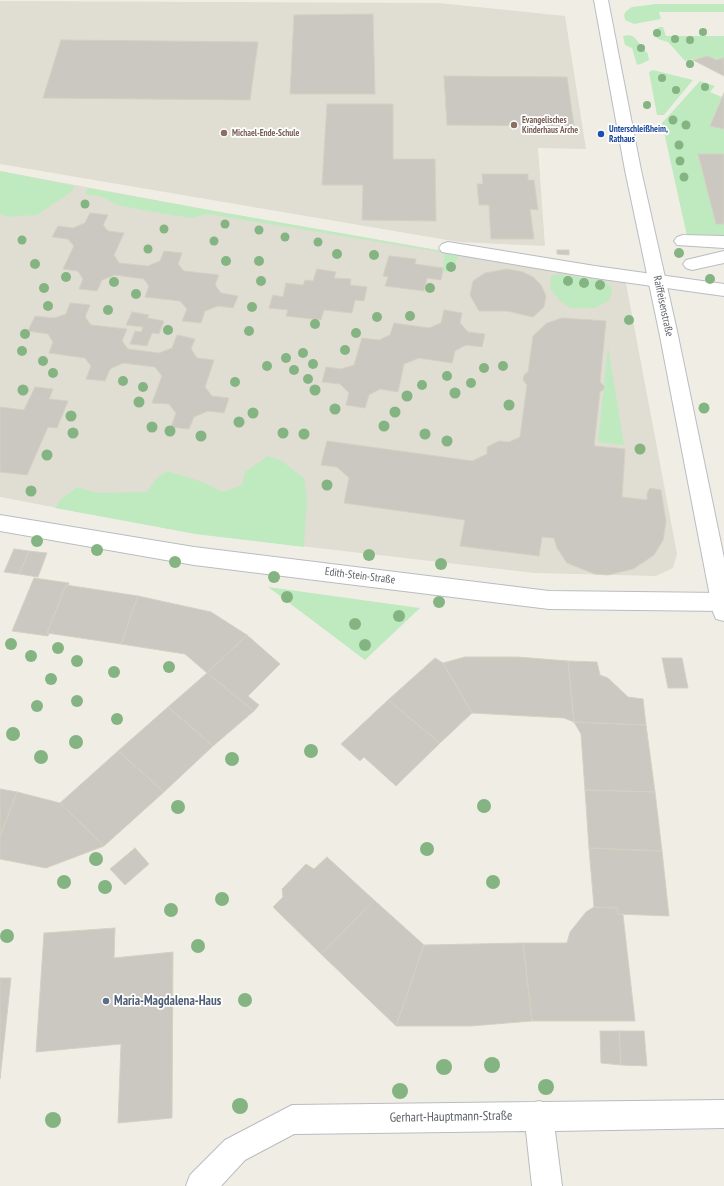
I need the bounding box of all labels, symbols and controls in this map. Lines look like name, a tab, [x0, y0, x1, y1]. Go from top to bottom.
place label: Evangelisches Kinderhaus Arche	[522, 115, 578, 136]
marker: Evangelisches Kinderhaus Arche	[509, 120, 519, 130]
place label: Unterschleißheim, Rathaus	[609, 124, 668, 145]
marker: Michael-Ende-Schule	[219, 128, 229, 138]
place label: Michael-Ende-Schule	[232, 128, 299, 138]
marker: Unterschleißheim, Rathaus	[596, 129, 606, 139]
street label: Raiffeisenstraße	[650, 274, 676, 338]
street label: Edith-Stein-Straße	[324, 565, 396, 587]
place label: Maria-Magdalena-Haus	[114, 993, 221, 1009]
marker: Maria-Magdalena-Haus	[101, 996, 111, 1006]
street label: Gerhart-Hauptmann-Straße	[390, 1108, 512, 1126]

